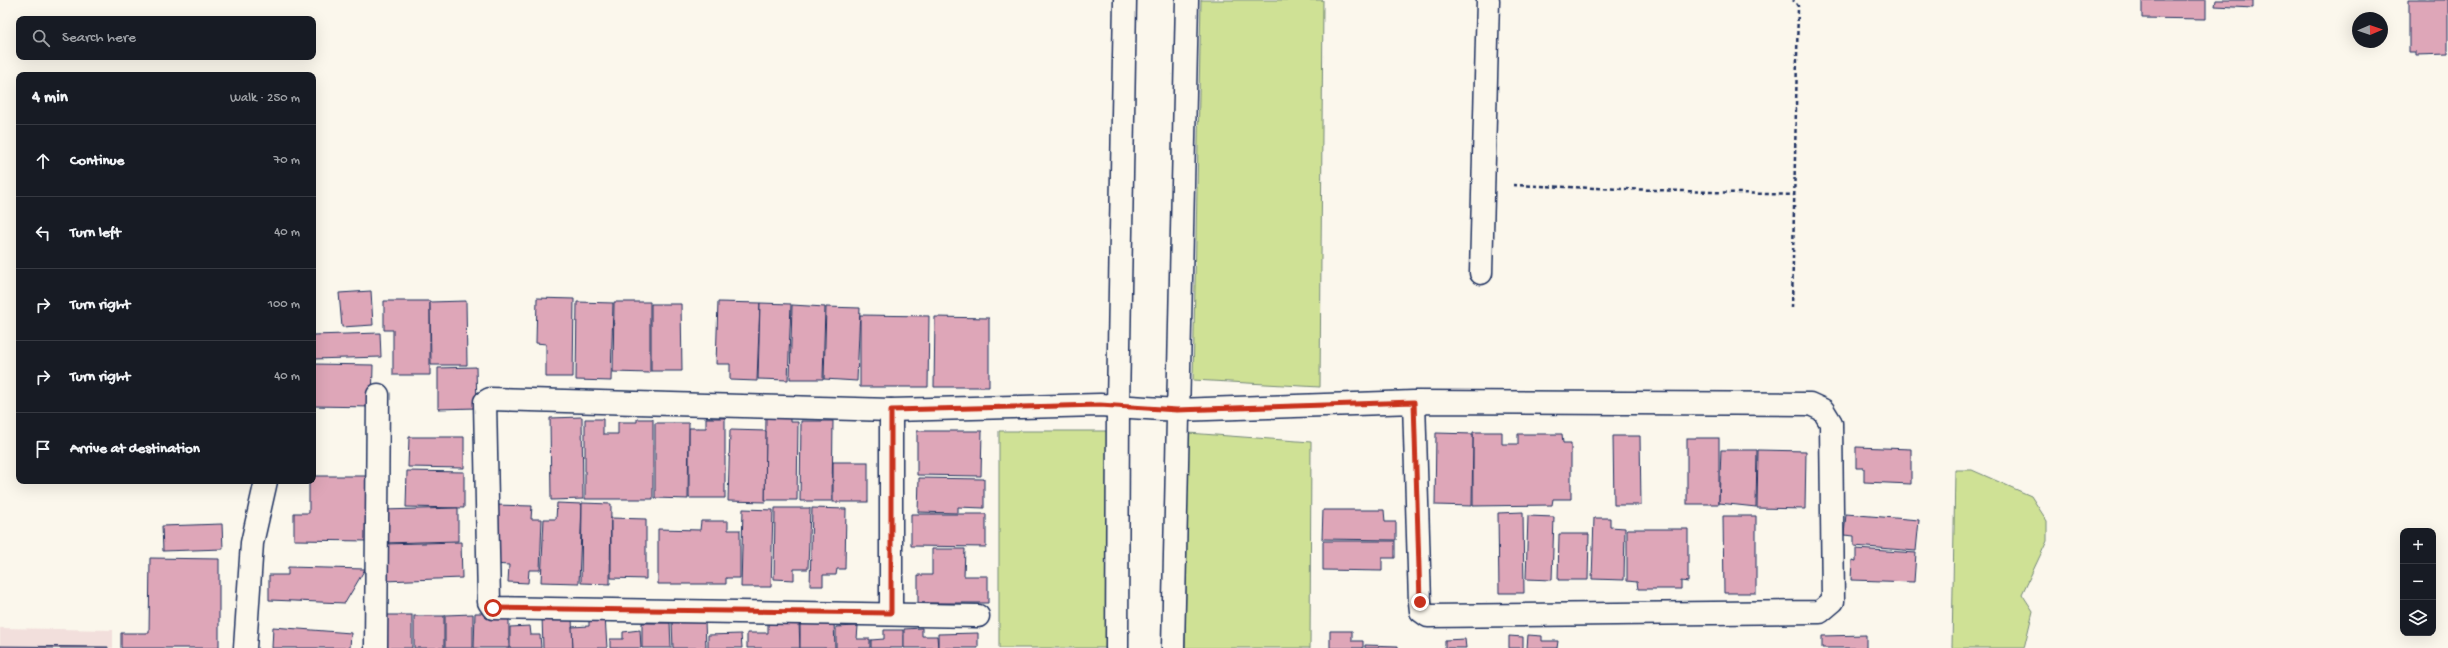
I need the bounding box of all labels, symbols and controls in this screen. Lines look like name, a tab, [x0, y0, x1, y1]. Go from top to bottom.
north arrow	[2352, 12, 2388, 48]
search box	[16, 16, 316, 60]
icon: search	[30, 27, 52, 49]
text: Search here	[62, 29, 136, 47]
text: 4 min	[32, 88, 68, 108]
text: Walk · 250 m	[230, 91, 300, 106]
icon: ahead	[32, 150, 54, 172]
text: Continue	[70, 152, 124, 170]
text: 70 m	[274, 153, 300, 168]
icon: left	[32, 222, 54, 244]
text: Turn left	[70, 224, 121, 242]
text: 40 m	[274, 225, 300, 240]
icon: right	[32, 294, 54, 316]
text: Turn right	[70, 296, 130, 314]
text: 100 m	[268, 297, 300, 312]
icon: right	[32, 366, 54, 388]
text: Turn right	[70, 368, 130, 386]
text: 40 m	[274, 369, 300, 384]
icon: arrive	[32, 438, 54, 460]
text: Arrive at destination	[70, 440, 200, 458]
map controls	[2400, 528, 2436, 636]
button: +	[2400, 528, 2436, 564]
button: −	[2400, 564, 2436, 600]
route end	[1411, 593, 1429, 611]
route start	[484, 599, 502, 617]
button: layers	[2400, 600, 2436, 636]

